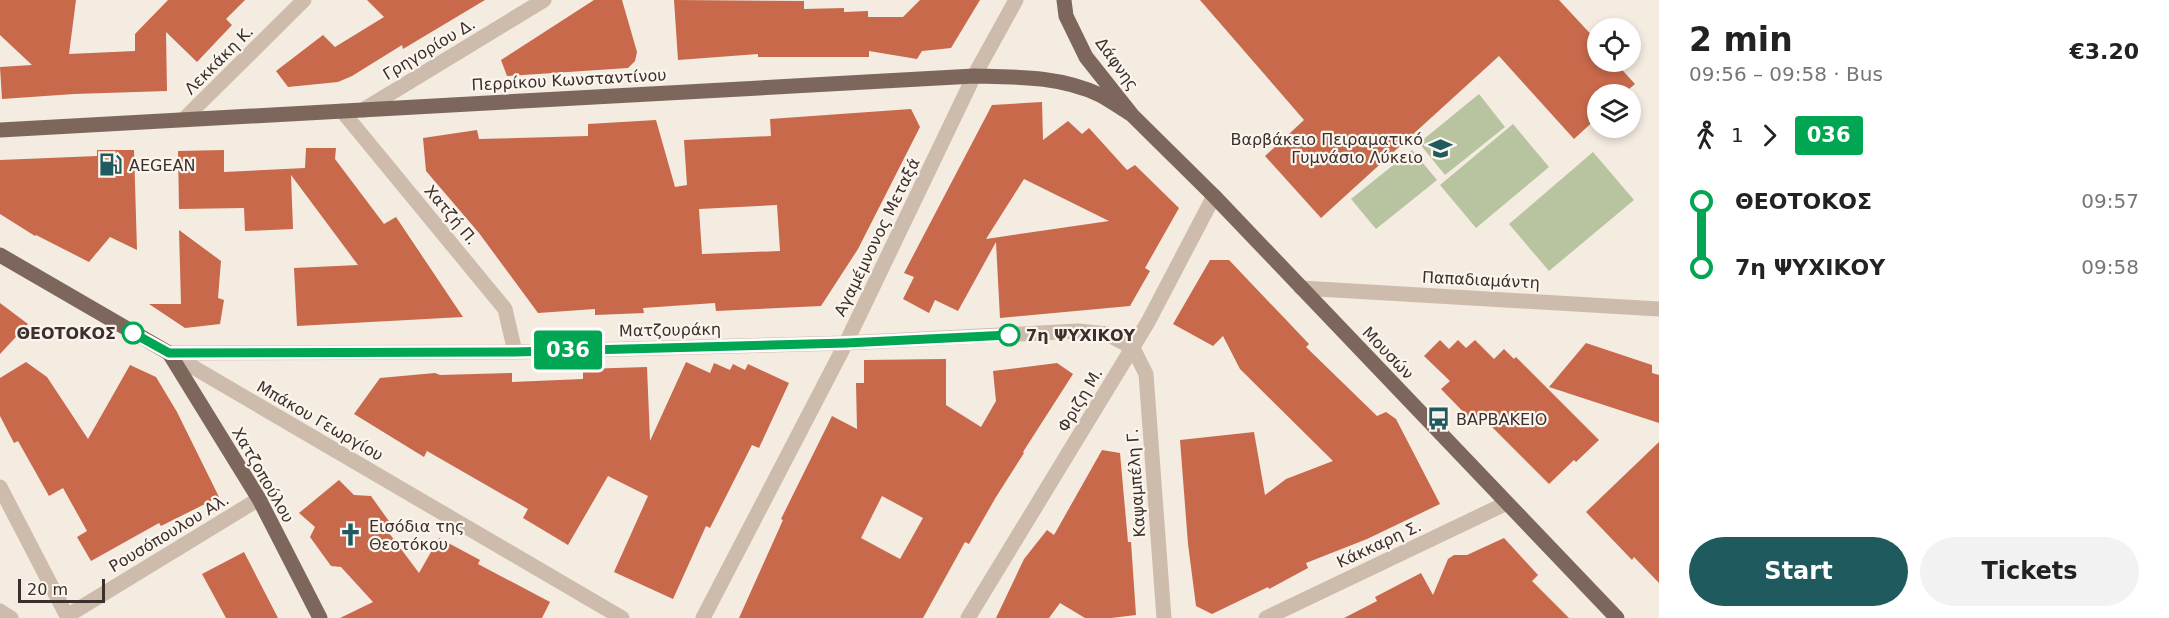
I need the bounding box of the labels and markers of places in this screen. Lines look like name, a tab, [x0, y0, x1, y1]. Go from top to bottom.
place label: Βαρβάκειο Πειραματικό Γυμνάσιο Λύκειο	[1230, 130, 1423, 167]
school or university icon: Βαρβάκειο Πειραματικό Γυμνάσιο Λύκειο	[1428, 135, 1454, 161]
fuel station icon: AEGEAN	[98, 152, 124, 178]
place label: AEGEAN	[129, 156, 195, 175]
marker: ΘΕΟΤΟΚΟΣ	[122, 322, 144, 344]
place label: ΘΕΟΤΟΚΟΣ	[16, 324, 116, 343]
marker: 7η ΨΥΧΙΚΟΥ	[998, 324, 1020, 346]
place label: 7η ΨΥΧΙΚΟΥ	[1026, 326, 1136, 345]
bus stop icon: ΒΑΡΒΑΚΕΙΟ	[1425, 406, 1451, 432]
place label: ΒΑΡΒΑΚΕΙΟ	[1456, 410, 1547, 429]
place label: Εισόδια της Θεοτόκου	[369, 517, 464, 554]
church icon: Εισόδια της Θεοτόκου	[338, 522, 364, 548]

